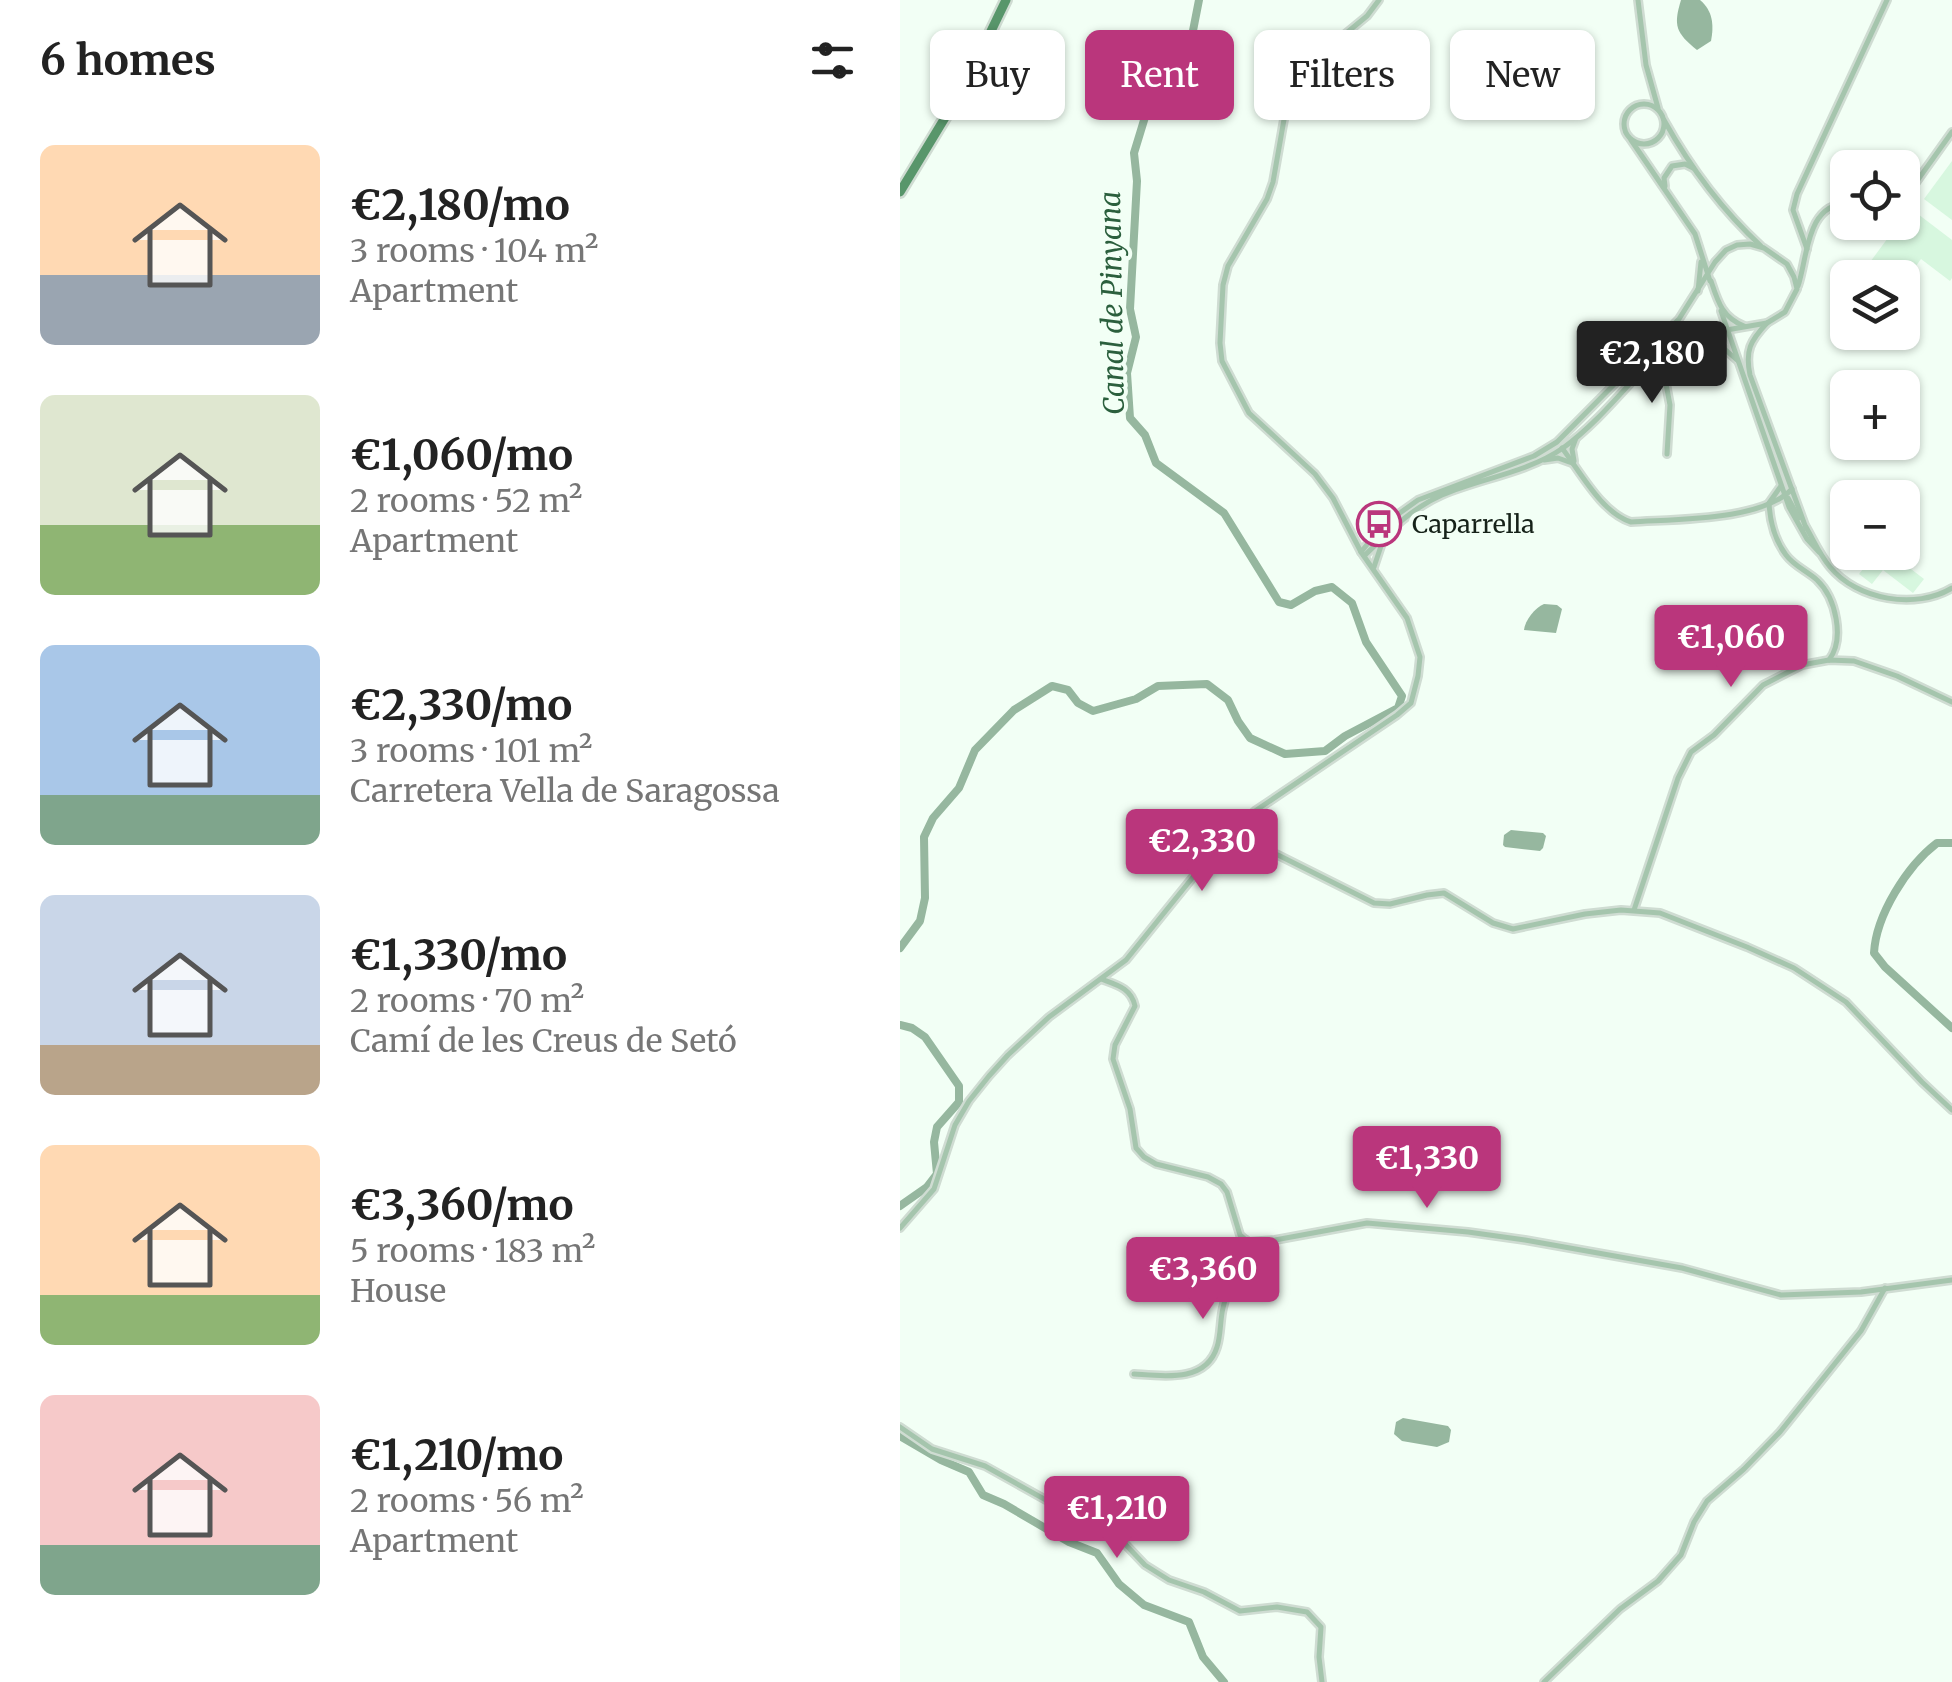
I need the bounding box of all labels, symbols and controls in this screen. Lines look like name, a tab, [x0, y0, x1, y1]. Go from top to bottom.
chip: Buy	[930, 30, 1065, 120]
chip: Rent	[1085, 30, 1234, 120]
chip: Filters	[1254, 30, 1430, 120]
chip: New	[1450, 30, 1595, 120]
icon: filters	[805, 33, 860, 88]
text: 6 homes	[40, 34, 216, 86]
map controls	[1830, 150, 1920, 570]
button: locate	[1830, 150, 1920, 240]
text: €2,180/mo	[350, 179, 570, 231]
icon: home	[120, 185, 240, 305]
water label: Canal de Pinyana	[1092, 191, 1132, 415]
text: 3 rooms · 104 m²	[350, 231, 598, 271]
button: layers	[1830, 260, 1920, 350]
text: Apartment	[350, 271, 518, 311]
pin: €2,180	[1571, 321, 1733, 406]
text: €2,180	[1599, 333, 1705, 373]
button: +	[1830, 370, 1920, 460]
text: €1,060/mo	[350, 429, 573, 481]
icon: home	[120, 435, 240, 555]
button: −	[1830, 480, 1920, 570]
text: 2 rooms · 52 m²	[350, 481, 582, 521]
bus stop icon: Caparrella	[1356, 501, 1402, 547]
place label: Caparrella	[1412, 508, 1535, 540]
text: Apartment	[350, 521, 518, 561]
pin: €1,060	[1650, 605, 1812, 690]
text: €1,060	[1677, 617, 1785, 657]
text: €2,330/mo	[350, 679, 572, 731]
icon: home	[120, 685, 240, 805]
text: 3 rooms · 101 m²	[350, 731, 592, 771]
text: Carretera Vella de Saragossa	[350, 771, 780, 811]
pin: €2,330	[1121, 809, 1283, 894]
text: €2,330	[1148, 821, 1256, 861]
text: €1,330/mo	[350, 929, 567, 981]
icon: home	[120, 935, 240, 1055]
text: 2 rooms · 70 m²	[350, 981, 584, 1021]
text: Camí de les Creus de Setó	[350, 1021, 737, 1061]
pin: €1,330	[1346, 1126, 1508, 1211]
text: €1,330	[1375, 1138, 1479, 1178]
text: €3,360/mo	[350, 1179, 574, 1231]
icon: home	[120, 1185, 240, 1305]
text: 5 rooms · 183 m²	[350, 1231, 596, 1271]
pin: €3,360	[1122, 1237, 1284, 1322]
text: €3,360	[1148, 1249, 1258, 1289]
text: House	[350, 1271, 446, 1311]
text: €1,210/mo	[350, 1429, 563, 1481]
icon: home	[120, 1435, 240, 1555]
pin: €1,210	[1036, 1476, 1198, 1561]
text: 2 rooms · 56 m²	[350, 1481, 584, 1521]
text: €1,210	[1066, 1488, 1168, 1528]
text: Apartment	[350, 1521, 518, 1561]

